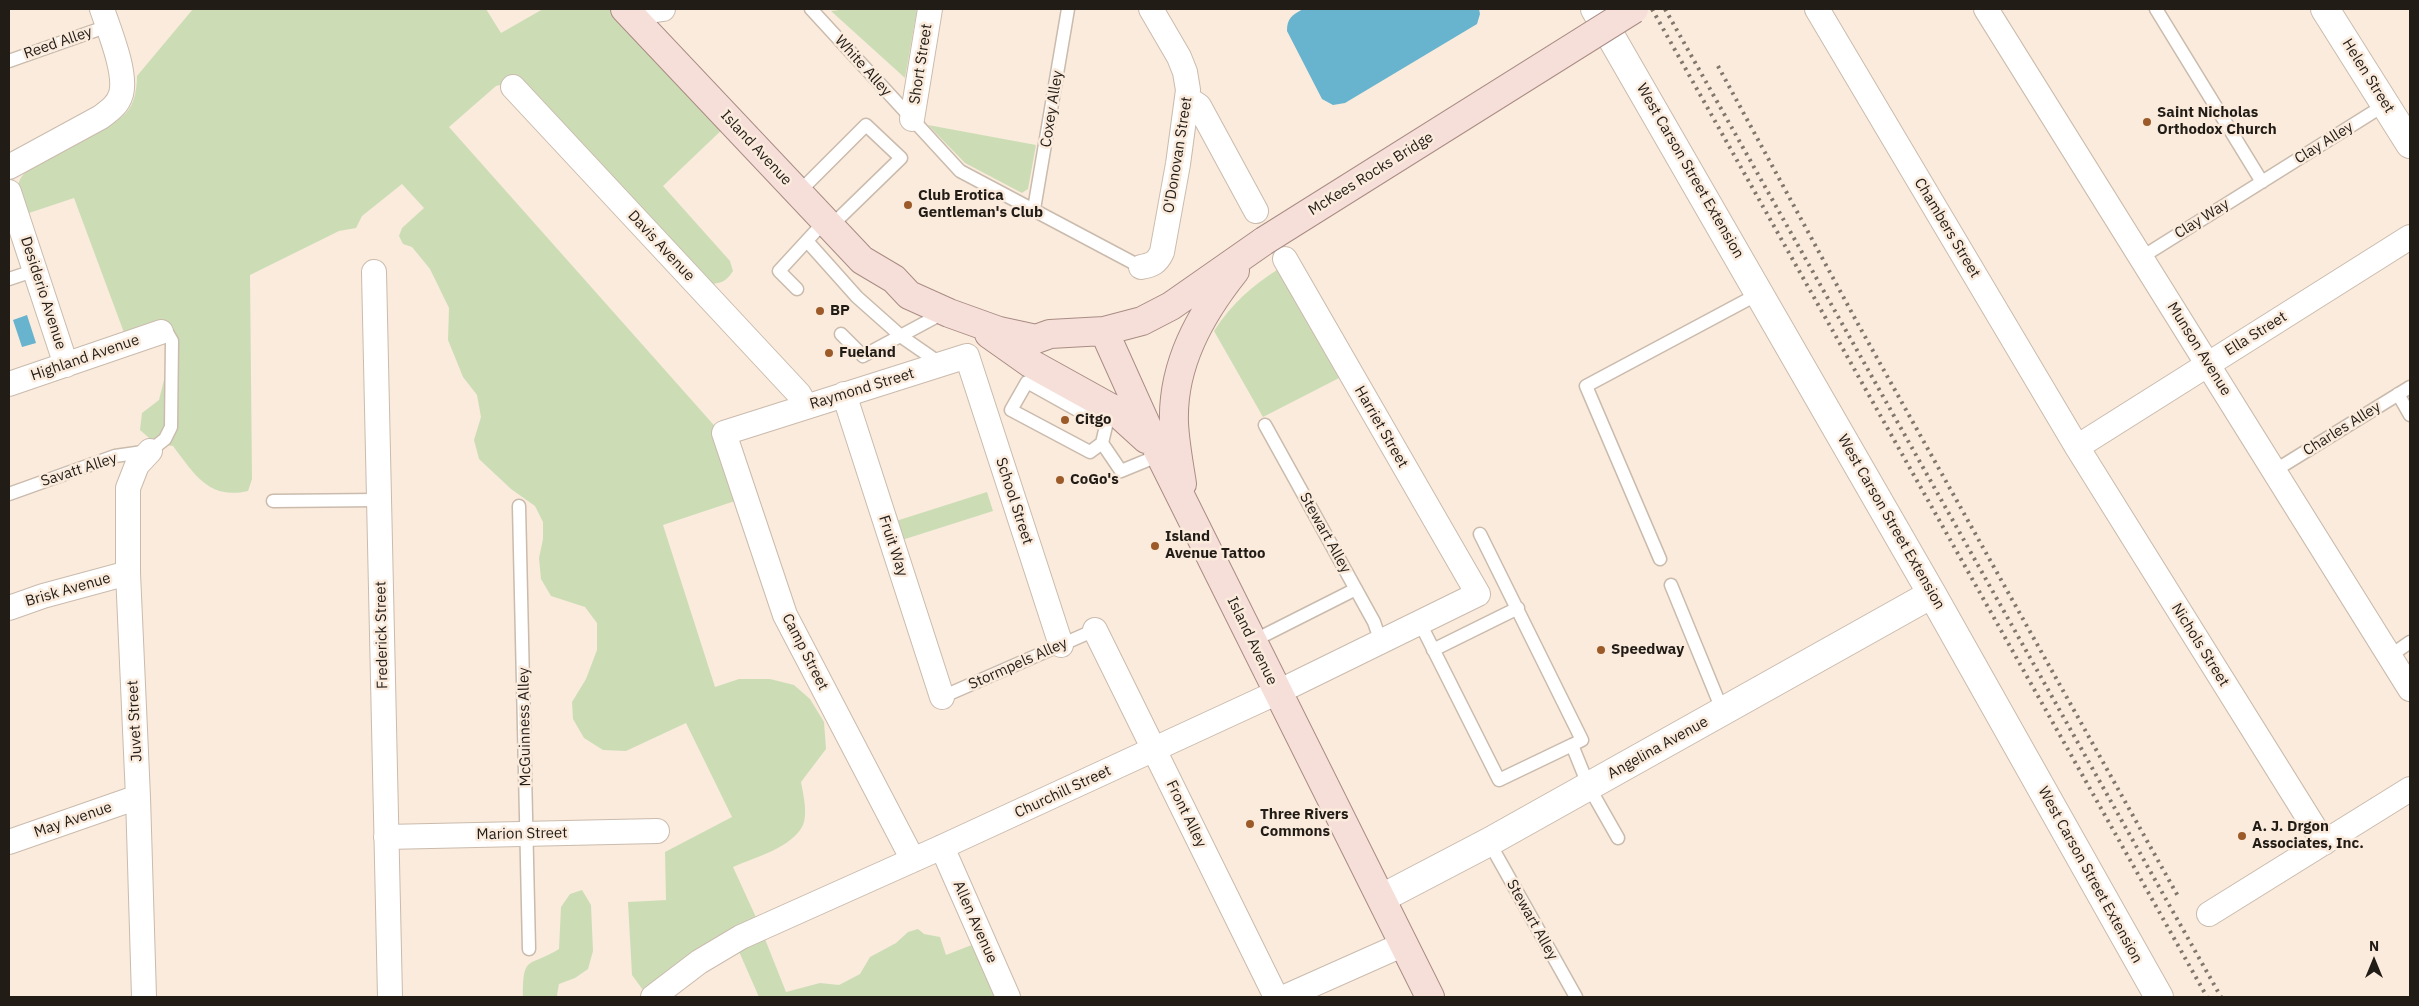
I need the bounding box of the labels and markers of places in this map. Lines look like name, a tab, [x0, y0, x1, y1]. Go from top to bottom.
place label: Saint Nicholas Orthodox Church	[2157, 104, 2277, 139]
marker: Saint Nicholas Orthodox Church	[2141, 116, 2153, 128]
place label: Club Erotica Gentleman's Club	[918, 187, 1043, 222]
marker: Club Erotica Gentleman's Club	[902, 199, 914, 211]
place label: BP	[830, 302, 850, 320]
marker: BP	[814, 305, 826, 317]
place label: Fueland	[839, 344, 896, 362]
marker: Fueland	[823, 347, 835, 359]
place label: Citgo	[1075, 411, 1111, 429]
marker: Citgo	[1059, 414, 1071, 426]
place label: CoGo's	[1070, 471, 1119, 489]
marker: CoGo's	[1054, 474, 1066, 486]
place label: Island Avenue Tattoo	[1165, 528, 1265, 563]
marker: Island Avenue Tattoo	[1149, 540, 1161, 552]
place label: Speedway	[1611, 641, 1684, 659]
marker: Speedway	[1595, 644, 1607, 656]
place label: Three Rivers Commons	[1260, 806, 1348, 841]
marker: Three Rivers Commons	[1244, 818, 1256, 830]
place label: A. J. Drgon Associates, Inc.	[2252, 818, 2364, 853]
marker: A. J. Drgon Associates, Inc.	[2236, 830, 2248, 842]

